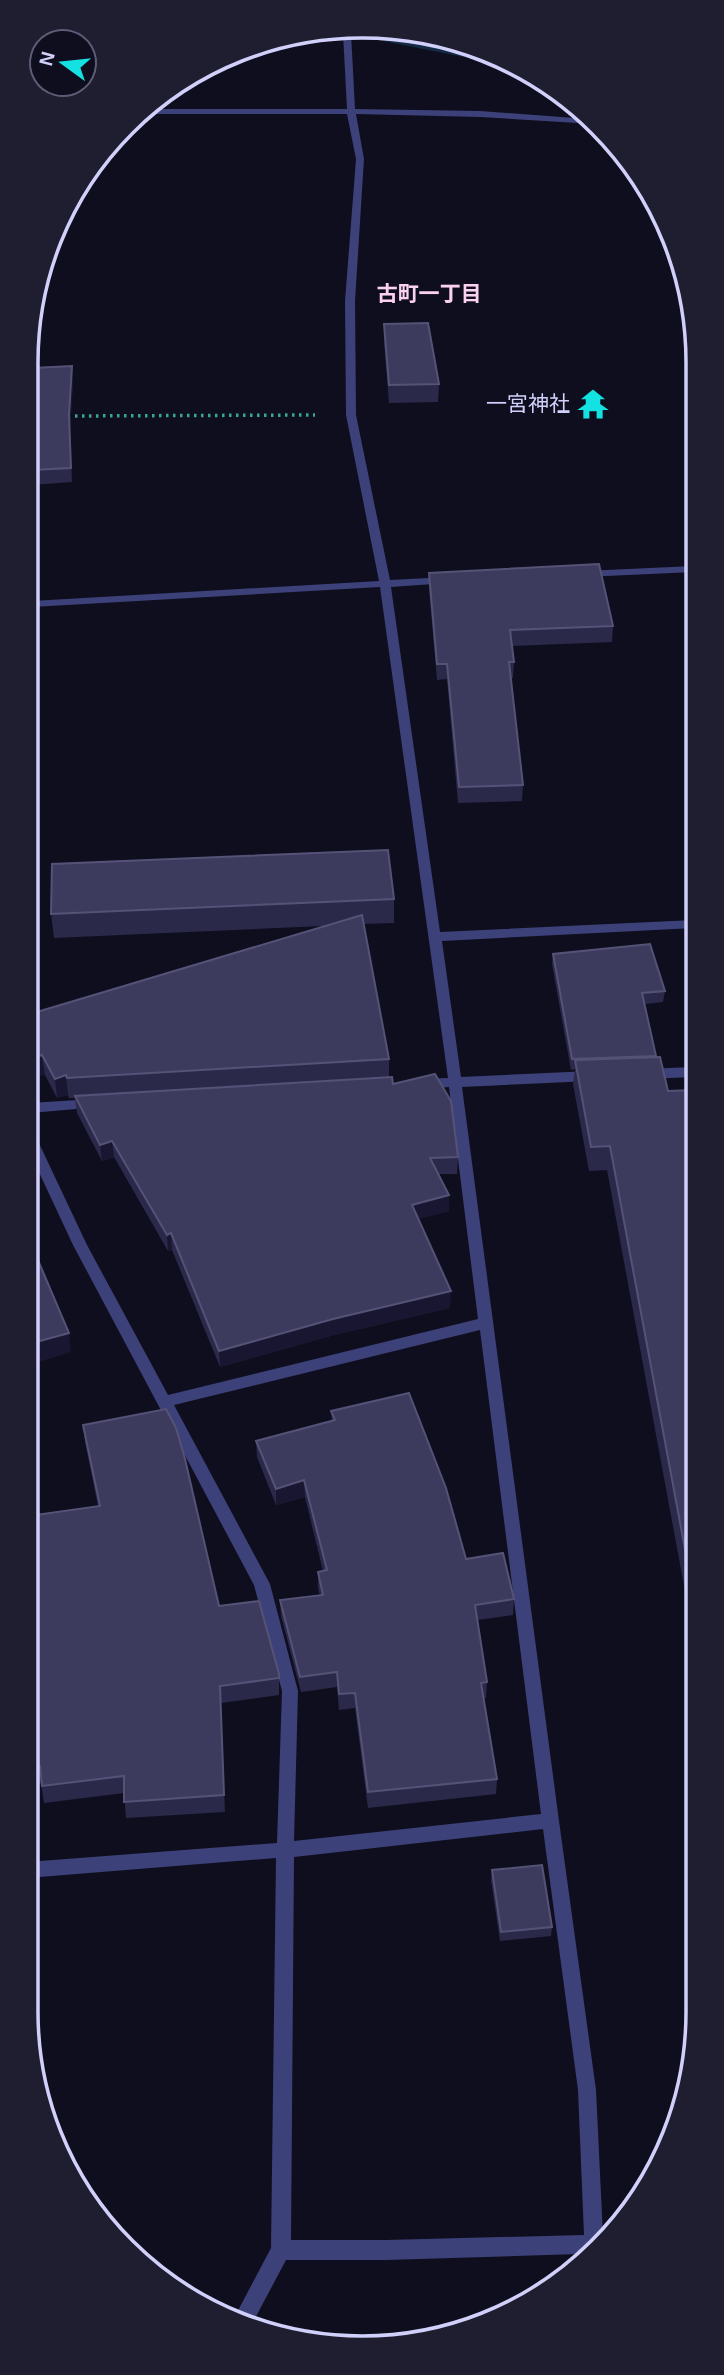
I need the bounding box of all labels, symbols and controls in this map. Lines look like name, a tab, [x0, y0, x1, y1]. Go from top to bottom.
north arrow	[28, 28, 98, 98]
text: N	[35, 49, 59, 68]
district label: 古町一丁目	[377, 282, 482, 305]
temple icon: 一宮神社	[576, 387, 610, 421]
place label: 一宮神社	[486, 392, 570, 415]

